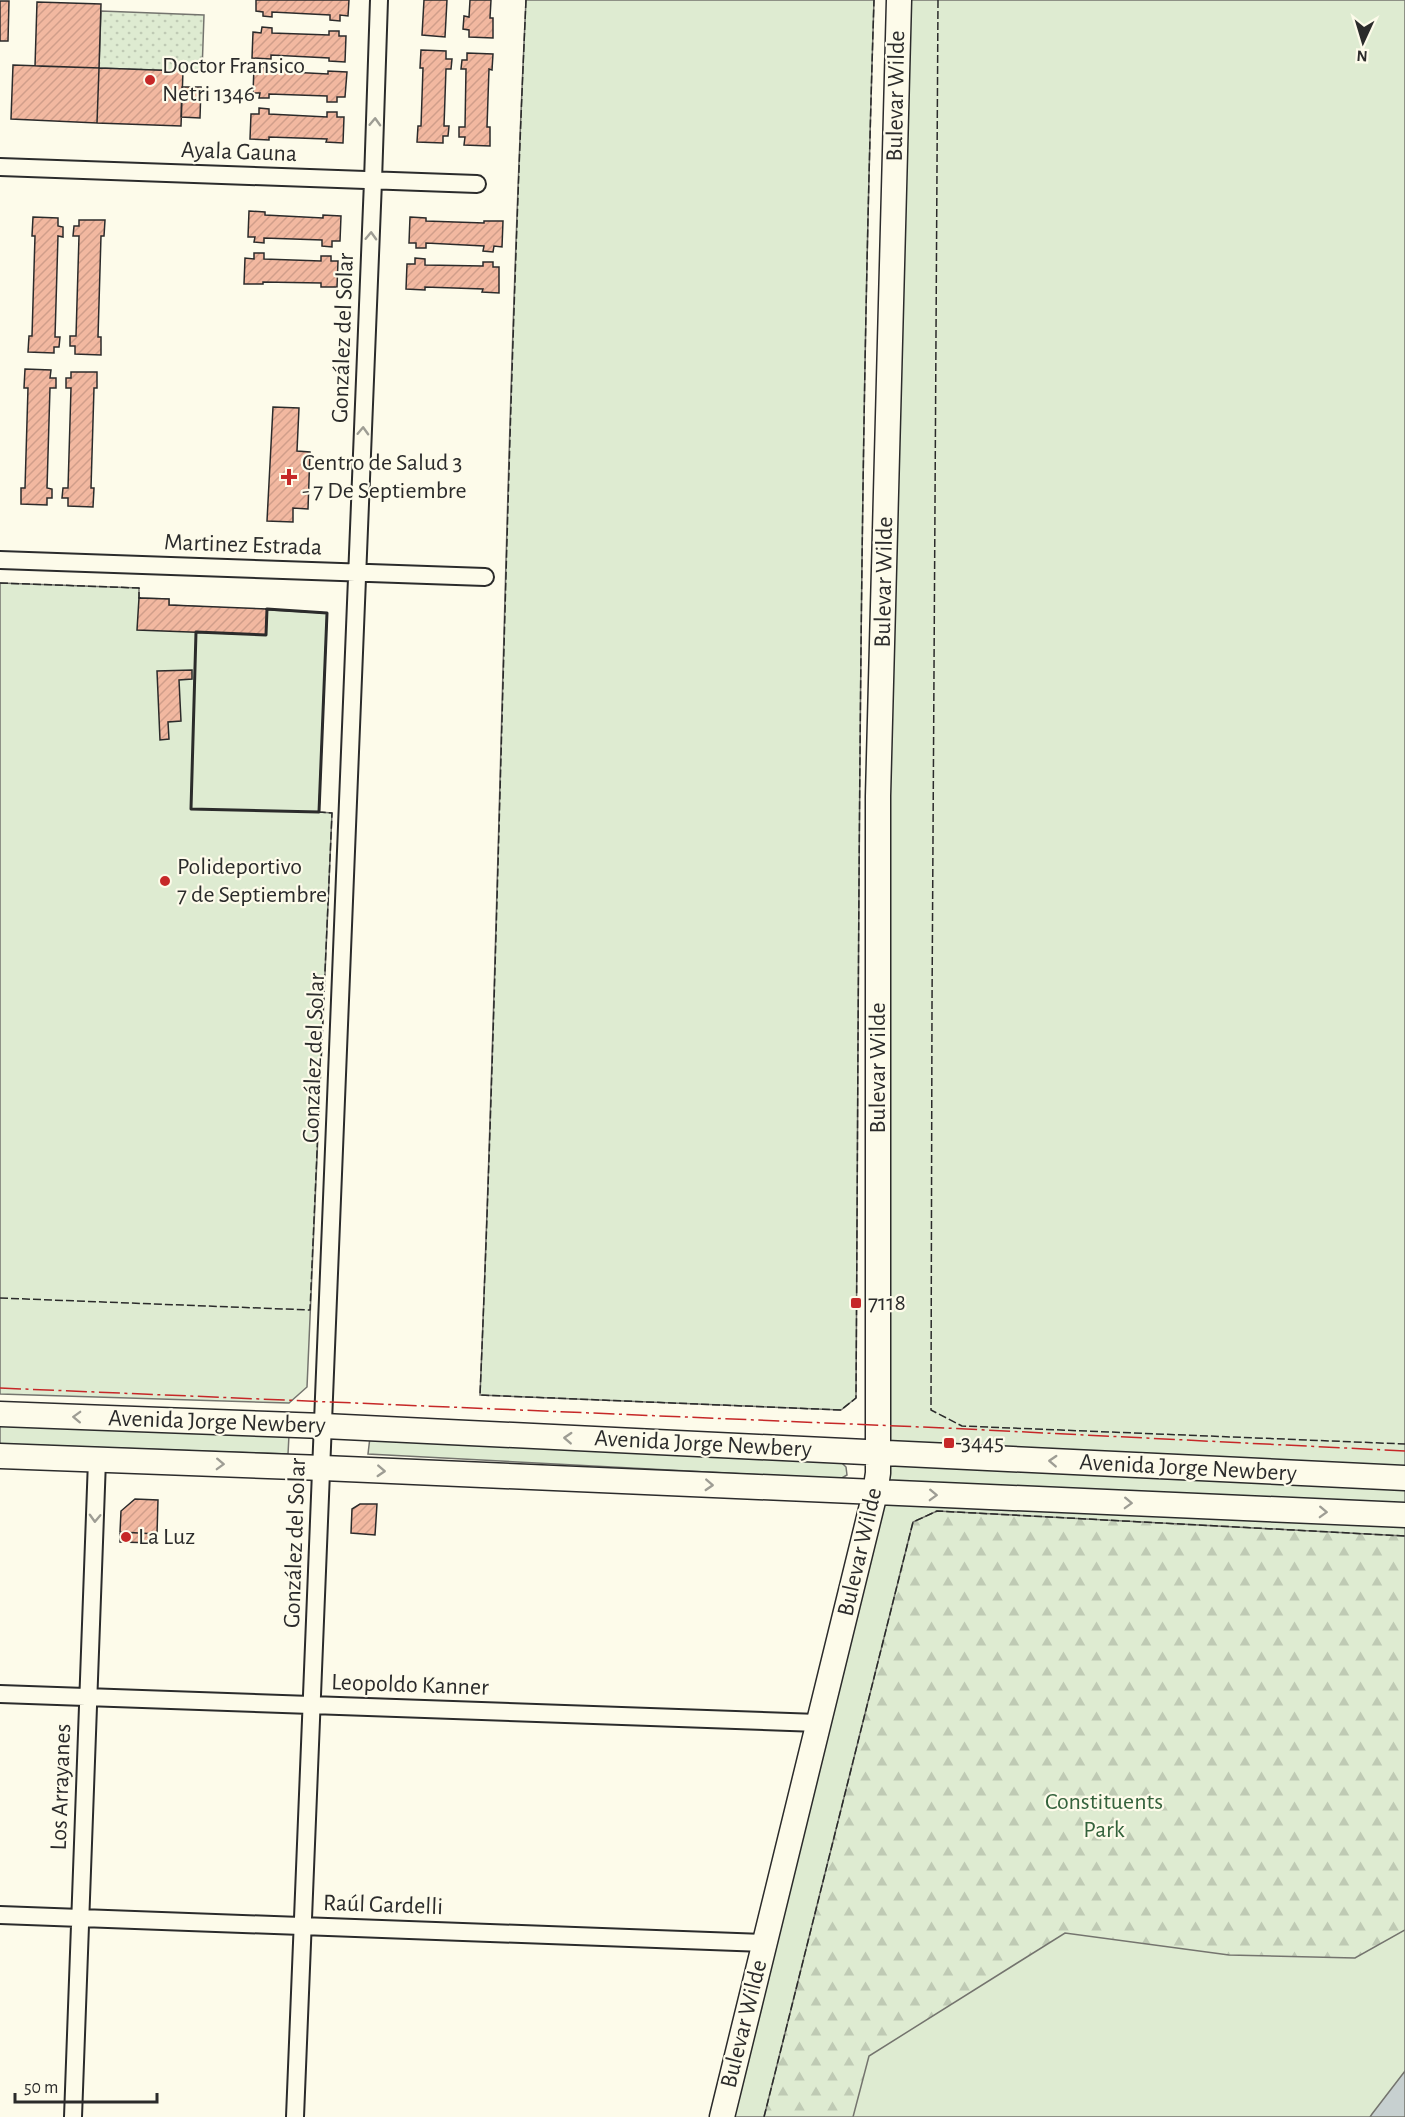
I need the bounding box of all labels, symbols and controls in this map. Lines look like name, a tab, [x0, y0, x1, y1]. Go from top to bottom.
north arrow	[1333, 12, 1393, 72]
street label: Bulevar Wilde	[883, 30, 909, 162]
text: N	[1356, 48, 1368, 64]
place label: Doctor Fransico Netri 1346	[162, 54, 305, 106]
marker: Doctor Fransico Netri 1346	[143, 73, 157, 87]
one-way arrow	[369, 118, 381, 127]
street label: Ayala Gauna	[181, 138, 297, 166]
one-way arrow	[365, 231, 378, 240]
street label: González del Solar	[328, 252, 358, 423]
one-way arrow	[357, 426, 370, 435]
place label: Centro de Salud 3 - 7 De Septiembre	[302, 451, 467, 503]
marker: Centro de Salud 3 - 7 De Septiembre	[280, 468, 298, 486]
street label: Bulevar Wilde	[871, 516, 897, 648]
street label: Martinez Estrada	[163, 530, 323, 560]
place label: Polideportivo 7 de Septiembre	[177, 855, 327, 907]
marker: Polideportivo 7 de Septiembre	[158, 874, 172, 888]
street label: González del Solar	[299, 972, 329, 1143]
street label: Bulevar Wilde	[866, 1002, 890, 1134]
place label: 7118	[868, 1291, 906, 1315]
marker: 7118	[849, 1296, 863, 1310]
street label: Avenida Jorge Newbery	[108, 1406, 326, 1438]
one-way arrow	[72, 1411, 81, 1423]
street label: Avenida Jorge Newbery	[594, 1426, 812, 1462]
one-way arrow	[563, 1431, 572, 1444]
place label: 3445	[961, 1431, 1004, 1455]
marker: 3445	[942, 1436, 956, 1450]
street label: Avenida Jorge Newbery	[1079, 1450, 1297, 1486]
one-way arrow	[1048, 1455, 1057, 1468]
street label: González del Solar	[280, 1457, 310, 1628]
one-way arrow	[216, 1458, 225, 1470]
one-way arrow	[377, 1464, 386, 1477]
one-way arrow	[704, 1479, 713, 1492]
street label: Bulevar Wilde	[834, 1485, 886, 1619]
one-way arrow	[929, 1489, 938, 1502]
one-way arrow	[1124, 1497, 1133, 1510]
one-way arrow	[1319, 1505, 1328, 1518]
one-way arrow	[88, 1514, 101, 1523]
place label: La Luz	[138, 1525, 195, 1549]
marker: La Luz	[119, 1530, 133, 1544]
street label: Leopoldo Kanner	[331, 1670, 489, 1700]
street label: Los Arrayanes	[47, 1723, 75, 1851]
park label: Constituents Park	[1045, 1790, 1163, 1842]
street label: Raúl Gardelli	[323, 1891, 443, 1919]
street label: Bulevar Wilde	[716, 1957, 772, 2091]
scale bar	[15, 2066, 158, 2104]
text: 50 m	[24, 2079, 58, 2097]

